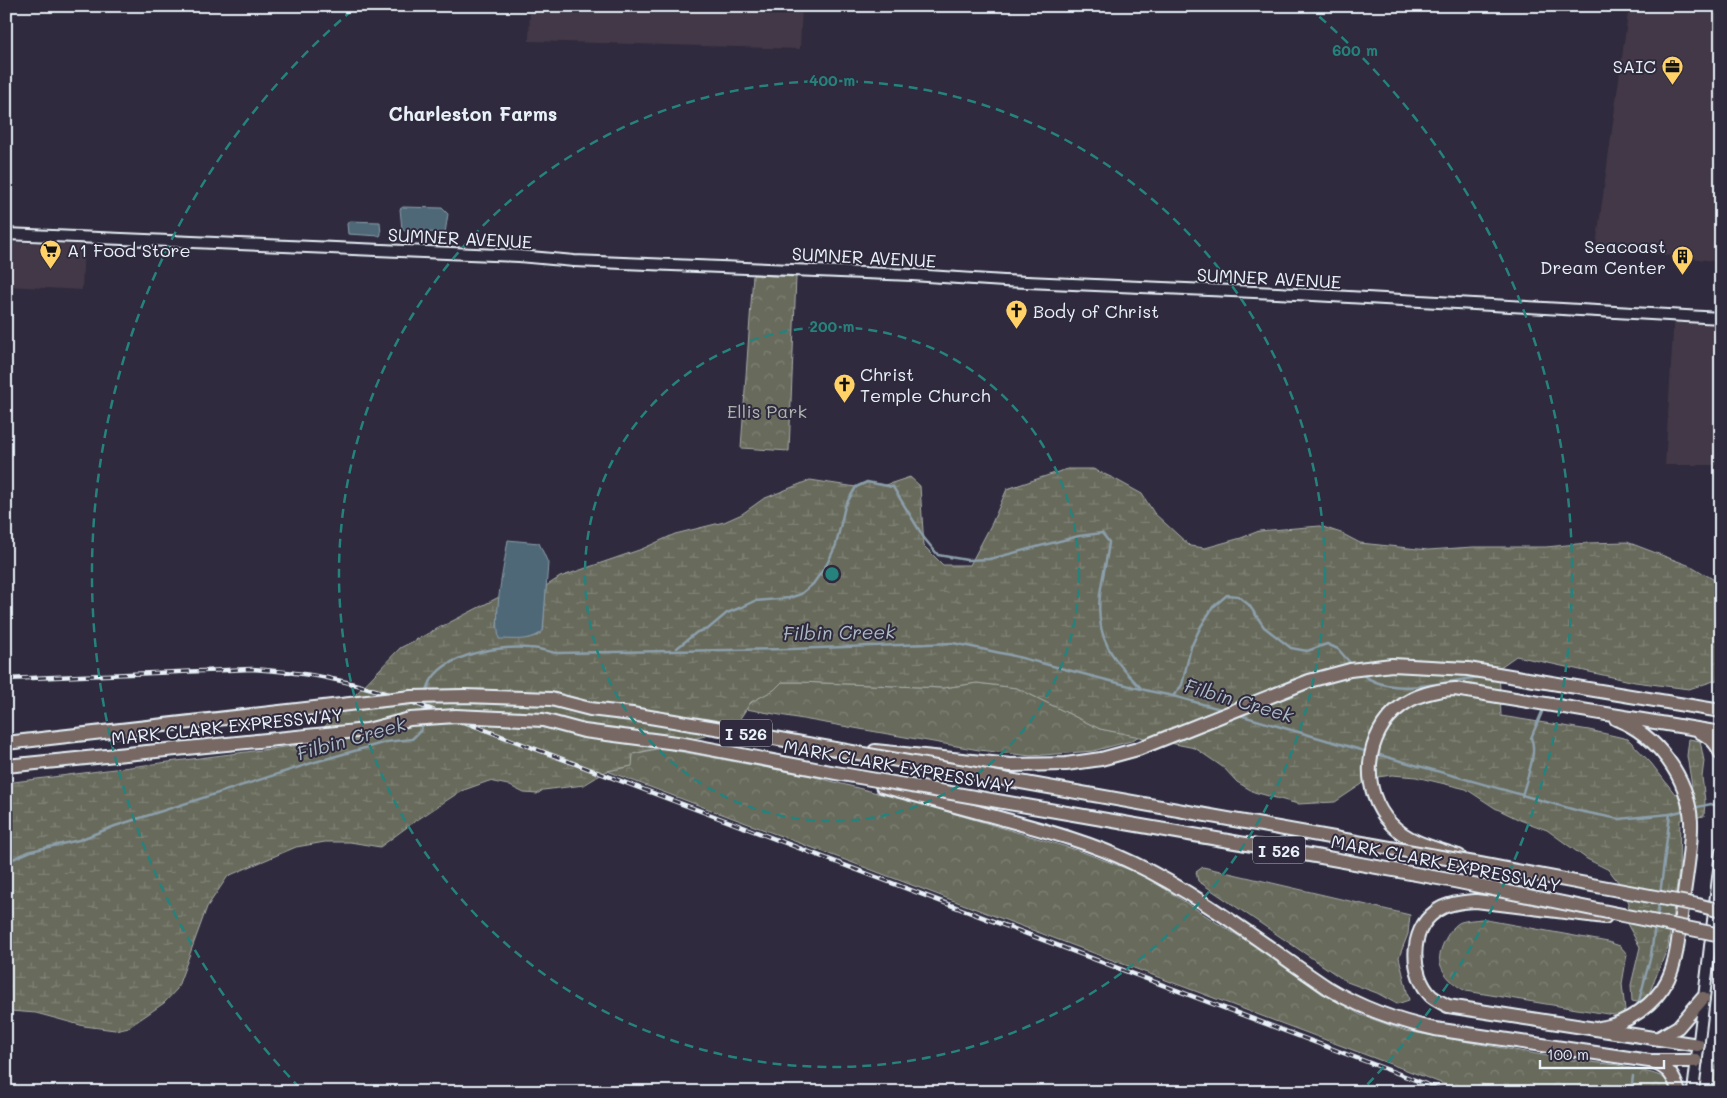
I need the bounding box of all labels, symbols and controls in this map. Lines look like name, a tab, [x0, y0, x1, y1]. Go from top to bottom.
text: 600 m	[1332, 40, 1378, 60]
place label: SAIC	[1613, 54, 1656, 78]
office icon: SAIC	[1660, 54, 1684, 85]
text: 400 m	[809, 70, 855, 90]
district label: Charleston Farms	[389, 101, 557, 126]
street label: SUMNER AVENUE	[387, 222, 533, 254]
place label: Seacoast Dream Center	[1540, 234, 1666, 279]
supermarket icon: A1 Food Store	[39, 238, 63, 269]
place label: A1 Food Store	[67, 238, 191, 262]
street label: SUMNER AVENUE	[791, 241, 937, 273]
building icon: Seacoast Dream Center	[1670, 244, 1694, 275]
street label: SUMNER AVENUE	[1196, 262, 1342, 294]
church icon: Body of Christ	[1005, 299, 1029, 330]
place label: Body of Christ	[1033, 299, 1159, 323]
text: 200 m	[810, 316, 855, 336]
place label: Christ Temple Church	[860, 362, 991, 407]
church icon: Christ Temple Church	[832, 372, 856, 403]
park label: Ellis Park	[727, 399, 807, 423]
centre of rings	[823, 565, 841, 583]
water label: Filbin Creek	[783, 619, 896, 645]
water label: Filbin Creek	[1182, 672, 1297, 728]
street label: MARK CLARK EXPRESSWAY	[110, 702, 344, 750]
water label: Filbin Creek	[294, 710, 409, 766]
road number: I 526	[720, 720, 772, 746]
street label: MARK CLARK EXPRESSWAY	[782, 734, 1016, 798]
street label: MARK CLARK EXPRESSWAY	[1329, 829, 1563, 897]
road number: I 526	[1253, 836, 1305, 864]
scale bar	[1540, 1038, 1663, 1070]
text: 100 m	[1547, 1044, 1589, 1064]

